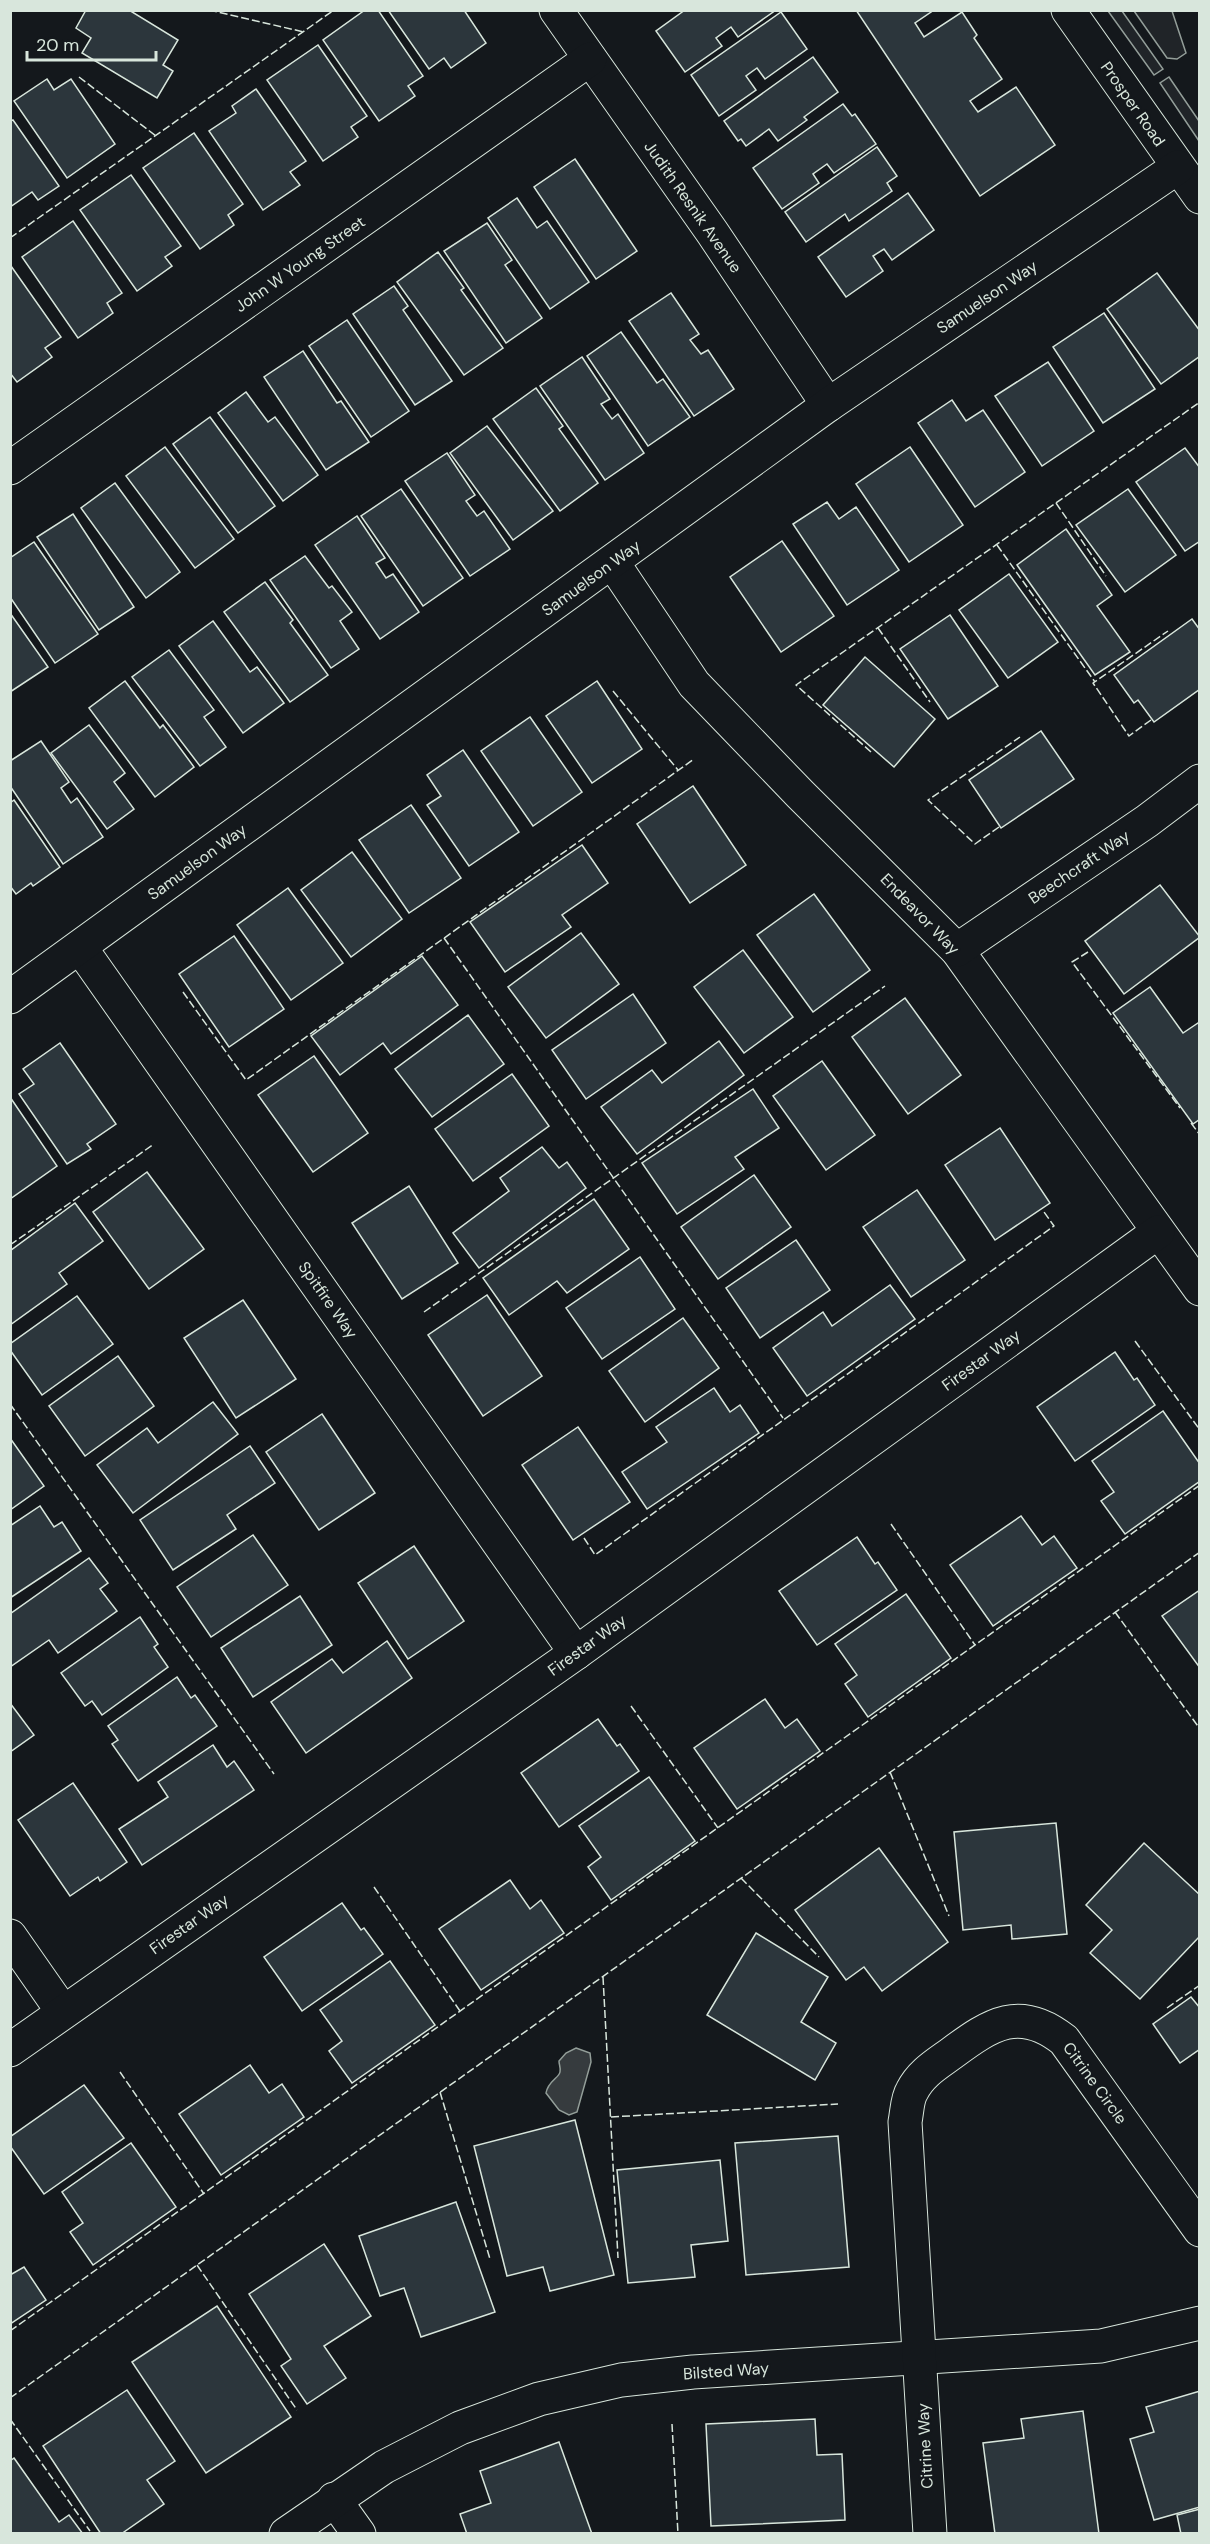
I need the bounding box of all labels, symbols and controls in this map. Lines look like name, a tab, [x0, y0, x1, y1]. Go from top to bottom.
scale bar	[27, 24, 156, 62]
text: 20 m	[36, 33, 79, 57]
street label: Prosper Road	[1096, 57, 1170, 151]
street label: Judith Resnik Avenue	[639, 137, 747, 277]
street label: John W Young Street	[231, 211, 369, 317]
street label: Samuelson Way	[933, 256, 1041, 338]
street label: Samuelson Way	[537, 535, 645, 621]
street label: Samuelson Way	[143, 819, 251, 905]
street label: Beechcraft Way	[1024, 825, 1134, 909]
street label: Endeavor Way	[876, 869, 964, 959]
street label: Spitfire Way	[294, 1257, 362, 1343]
street label: Firestar Way	[938, 1324, 1024, 1396]
street label: Firestar Way	[544, 1609, 630, 1681]
street label: Firestar Way	[145, 1889, 233, 1959]
street label: Citrine Circle	[1058, 2038, 1132, 2128]
street label: Bilsted Way	[682, 2358, 770, 2384]
street label: Citrine Way	[912, 2402, 938, 2489]

